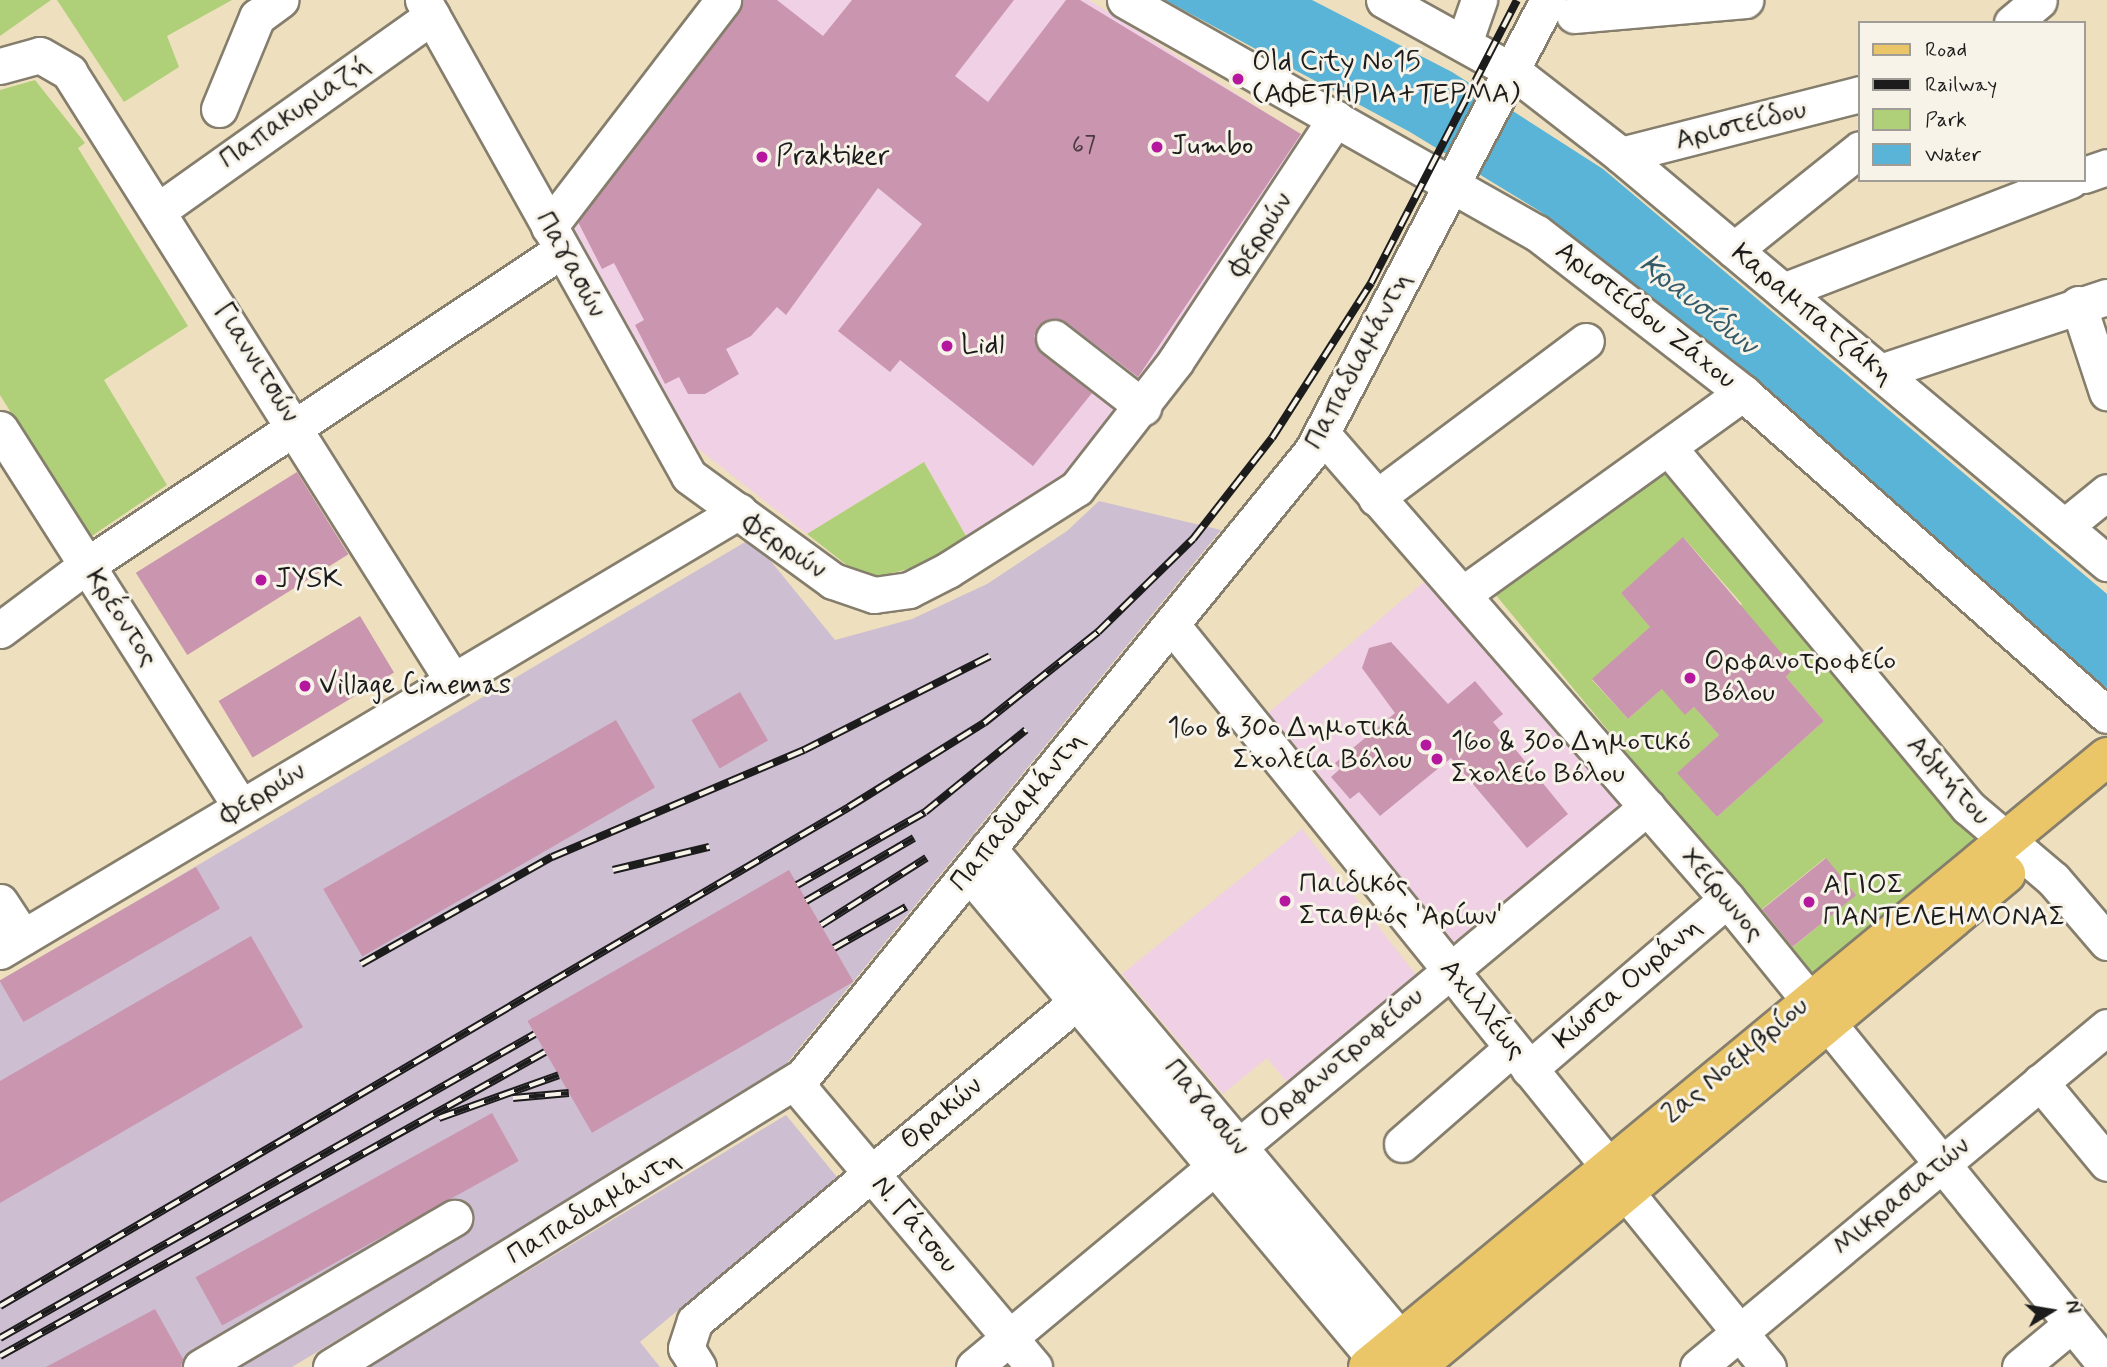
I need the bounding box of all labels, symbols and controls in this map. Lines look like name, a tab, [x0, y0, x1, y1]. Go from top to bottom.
legend	[1858, 21, 2086, 182]
text: Road	[1925, 36, 1967, 64]
place label: Old City Νο15 (ΑΦΕΤΗΡΙΑ+ΤΕΡΜΑ)	[1252, 46, 1520, 112]
street label: Παπακυριαζή	[213, 49, 377, 177]
marker: Old City Νο15 (ΑΦΕΤΗΡΙΑ+ΤΕΡΜΑ)	[1230, 71, 1246, 87]
text: Railway	[1925, 71, 1997, 99]
street label: Αριστείδου	[1672, 93, 1810, 159]
text: Park	[1925, 106, 1967, 134]
place label: Jumbo	[1171, 130, 1253, 164]
house number: 67	[1072, 132, 1096, 160]
marker: Jumbo	[1149, 139, 1165, 155]
place label: Praktiker	[776, 140, 889, 174]
text: Water	[1925, 141, 1981, 169]
marker: Praktiker	[754, 149, 770, 165]
street label: Φερρών	[1221, 186, 1301, 284]
street label: Παγασών	[527, 206, 613, 324]
street label: Αριστείδου Ζάχου	[1548, 235, 1742, 397]
street label: Καραμπατζάκη	[1724, 237, 1900, 393]
water label: Κραυσίδων	[1632, 247, 1764, 363]
street label: Παπαδιαμάντη	[1298, 267, 1420, 455]
street label: Γιαννιτσών	[206, 296, 306, 430]
place label: Lidl	[961, 329, 1004, 363]
marker: Lidl	[939, 338, 955, 354]
street label: Φερρών	[736, 507, 832, 587]
street label: Κρέοντος	[77, 563, 165, 673]
place label: JYSK	[275, 563, 342, 597]
marker: JYSK	[253, 572, 269, 588]
place label: Ορφανοτροφείο Βόλου	[1704, 645, 1896, 711]
place label: Village Cinemas	[319, 669, 517, 703]
marker: Ορφανοτροφείο Βόλου	[1682, 670, 1698, 686]
marker: Village Cinemas	[297, 678, 313, 694]
place label: 16ο & 30ο Δημοτικά Σχολεία Βόλου	[1167, 712, 1412, 778]
street label: Παπαδιαμάντη	[943, 725, 1093, 899]
place label: 16ο & 30ο Δημοτικό Σχολείο Βόλου	[1451, 726, 1691, 792]
street label: Αδμήτου	[1899, 729, 1997, 833]
marker: 16ο & 30ο Δημοτικά Σχολεία Βόλου	[1418, 737, 1434, 753]
marker: 16ο & 30ο Δημοτικό Σχολείο Βόλου	[1429, 751, 1445, 767]
street label: Φερρών	[214, 755, 312, 833]
street label: Χείρωνος	[1673, 841, 1771, 949]
place label: Παιδικός Σταθμός 'Αρίων'	[1299, 868, 1503, 934]
place label: ΑΓΙΟΣ ΠΑΝΤΕΛΕΗΜΟΝΑΣ	[1823, 869, 2065, 935]
marker: Παιδικός Σταθμός 'Αρίων'	[1277, 893, 1293, 909]
marker: ΑΓΙΟΣ ΠΑΝΤΕΛΕΗΜΟΝΑΣ	[1801, 894, 1817, 910]
street label: Κώστα Ουράνη	[1547, 911, 1709, 1057]
street label: Αχιλλέως	[1432, 953, 1532, 1067]
street label: Ορφανοτροφείου	[1253, 980, 1431, 1138]
street label: 2ας Νοεμβρίου	[1656, 990, 1816, 1132]
street label: Παγασών	[1156, 1053, 1256, 1163]
street label: Θρακών	[894, 1070, 990, 1158]
street label: Μικρασιατών	[1827, 1130, 1977, 1264]
street label: Παπαδιαμάντη	[501, 1143, 687, 1273]
street label: Ν. Γάτσου	[863, 1169, 965, 1281]
north arrow	[2016, 1276, 2086, 1346]
text: N	[2059, 1298, 2086, 1315]

